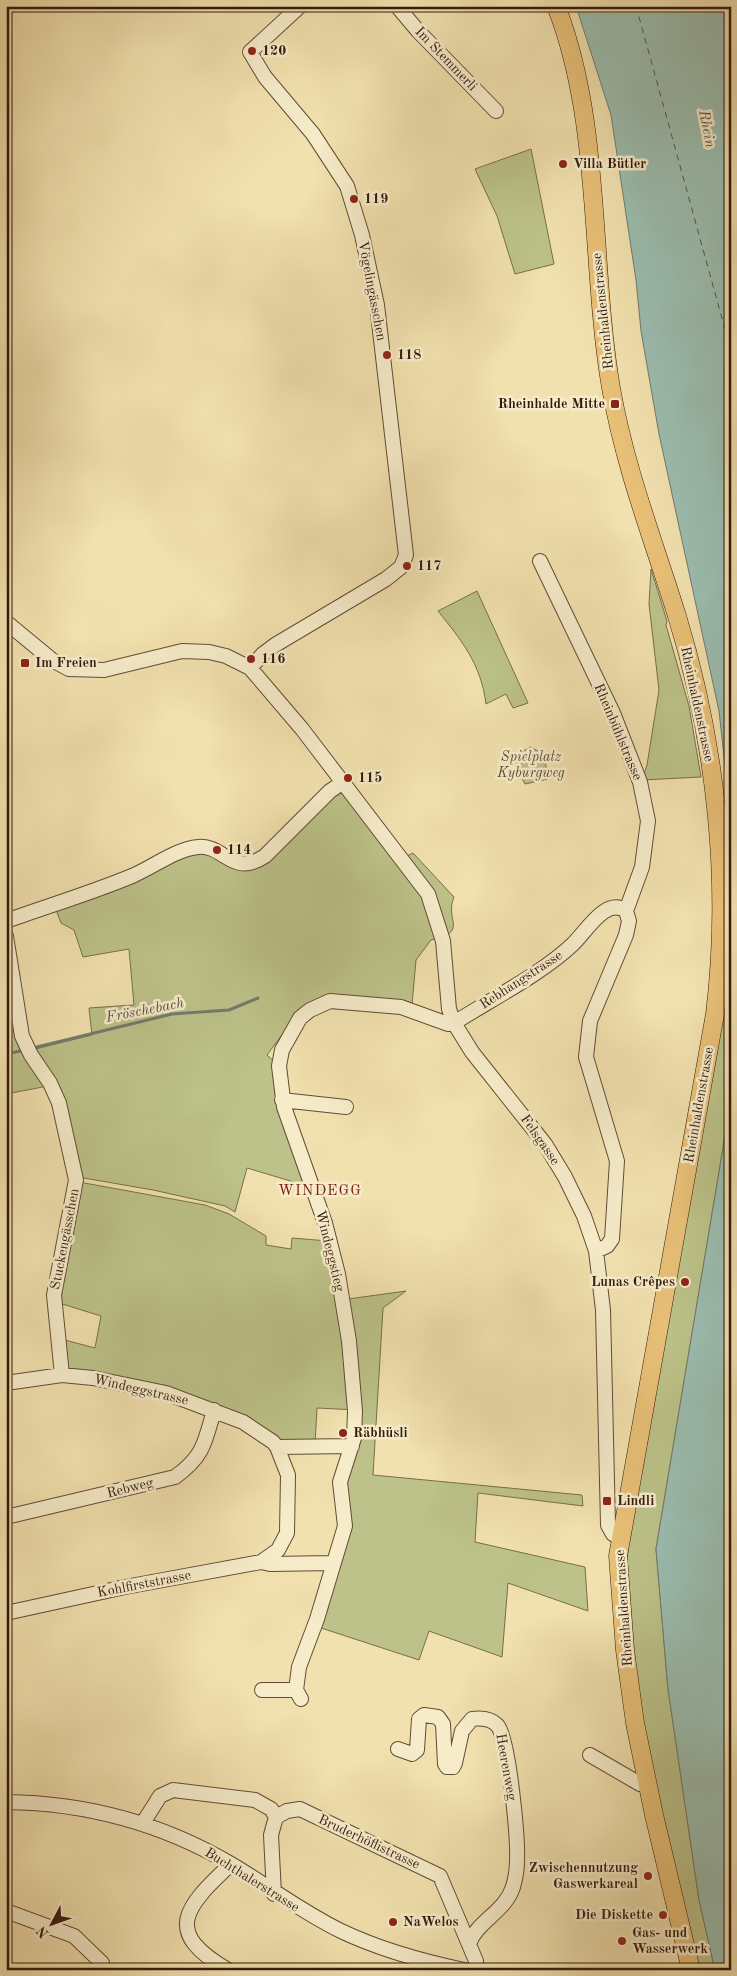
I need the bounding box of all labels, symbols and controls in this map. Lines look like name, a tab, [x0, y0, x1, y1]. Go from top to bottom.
street label: Im Stemmerli	[412, 24, 480, 94]
place label: 120	[262, 44, 286, 58]
marker: 120	[246, 45, 258, 57]
water label: Rhein	[695, 108, 717, 150]
place label: Villa Bütler	[573, 157, 646, 171]
marker: Villa Bütler	[557, 158, 569, 170]
place label: 119	[364, 192, 388, 206]
marker: 119	[348, 193, 360, 205]
street label: Vögelingässchen	[355, 240, 389, 342]
street label: Rheinhaldenstrasse	[590, 252, 616, 370]
place label: 118	[397, 348, 421, 362]
marker: 118	[381, 349, 393, 361]
place label: Rheinhalde Mitte	[498, 397, 605, 411]
marker: Rheinhalde Mitte	[609, 398, 621, 410]
place label: 117	[417, 559, 441, 573]
marker: 117	[401, 560, 413, 572]
street label: Rheinhaldenstrasse	[678, 645, 716, 763]
place label: 116	[261, 652, 285, 666]
marker: 116	[245, 653, 257, 665]
place label: Im Freien	[35, 656, 97, 670]
marker: Im Freien	[19, 657, 31, 669]
street label: Rheinbühlstrasse	[591, 682, 645, 782]
park label: Spielplatz Kyburgweg	[496, 750, 565, 781]
place label: 115	[358, 771, 382, 785]
marker: 115	[342, 772, 354, 784]
place label: 114	[227, 843, 251, 857]
marker: 114	[211, 844, 223, 856]
street label: Rebhangstrasse	[477, 948, 565, 1012]
water label: Fröschebach	[104, 996, 186, 1026]
street label: Rheinhaldenstrasse	[682, 1046, 716, 1164]
street label: Felsgasse	[518, 1112, 562, 1168]
district label: WINDEGG	[278, 1184, 362, 1199]
street label: Stuckengässchen	[48, 1187, 82, 1291]
street label: Windeggstieg	[313, 1209, 347, 1294]
place label: Lunas Crêpes	[591, 1275, 675, 1289]
marker: Lunas Crêpes	[679, 1276, 691, 1288]
street label: Windeggstrasse	[92, 1372, 190, 1408]
place label: Räbhüsli	[353, 1426, 408, 1440]
marker: Räbhüsli	[337, 1427, 349, 1439]
street label: Rebweg	[105, 1475, 155, 1501]
place label: Lindli	[617, 1494, 654, 1508]
marker: Lindli	[601, 1495, 613, 1507]
street label: Rheinhaldenstrasse	[613, 1549, 635, 1667]
street label: Kohlfirststrasse	[96, 1568, 192, 1600]
street label: Heerenweg	[493, 1732, 519, 1802]
street label: Bruderhöflistrasse	[316, 1812, 422, 1872]
street label: Buchthalerstrasse	[202, 1845, 302, 1915]
place label: Zwischennutzung Gaswerkareal	[529, 1861, 638, 1891]
marker: Zwischennutzung Gaswerkareal	[642, 1870, 654, 1882]
north arrow	[28, 1898, 78, 1948]
place label: Die Diskette	[575, 1908, 653, 1922]
marker: Die Diskette	[657, 1909, 669, 1921]
place label: NaWelos	[403, 1915, 459, 1929]
marker: NaWelos	[387, 1916, 399, 1928]
text: N	[34, 1923, 52, 1941]
place label: Gas- und Wasserwerk	[632, 1926, 708, 1956]
marker: Gas- und Wasserwerk	[616, 1935, 628, 1947]

